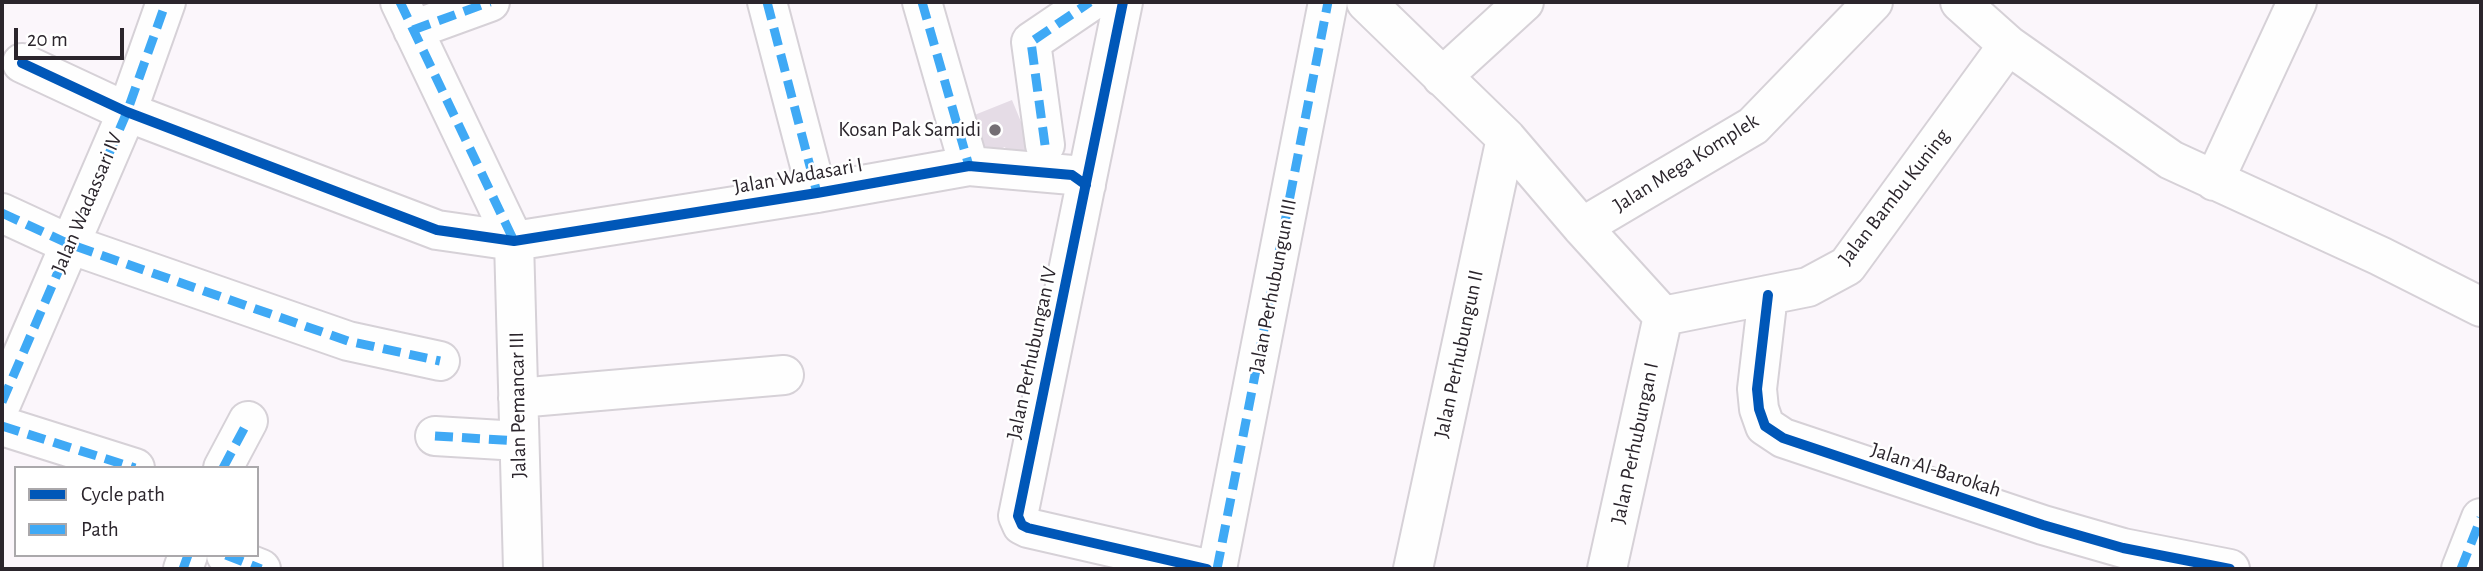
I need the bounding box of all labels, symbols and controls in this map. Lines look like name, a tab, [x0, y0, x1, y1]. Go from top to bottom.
scale bar	[18, 14, 128, 58]
text: 20 m	[27, 29, 68, 50]
street label: Jalan Mega Komplek	[1609, 108, 1763, 218]
place label: Kosan Pak Samidi	[838, 117, 981, 143]
marker: Kosan Pak Samidi	[987, 122, 1003, 138]
street label: Jalan Bambu Kuning	[1833, 124, 1955, 270]
street label: Jalan Wadassari IV	[46, 129, 128, 277]
street label: Jalan Wadasari I	[731, 152, 865, 200]
street label: Jalan Perhubungun III	[1244, 197, 1302, 375]
street label: Jalan Perhubungan IV	[1001, 264, 1063, 442]
street label: Jalan Perhubungun II	[1429, 268, 1489, 440]
street label: Jalan Pemancar III	[504, 332, 532, 478]
street label: Jalan Perhubungan I	[1606, 360, 1664, 526]
street label: Jalan Al-Barokah	[1868, 437, 2004, 503]
legend	[14, 466, 259, 557]
text: Cycle path	[81, 484, 165, 505]
text: Path	[81, 519, 119, 540]

